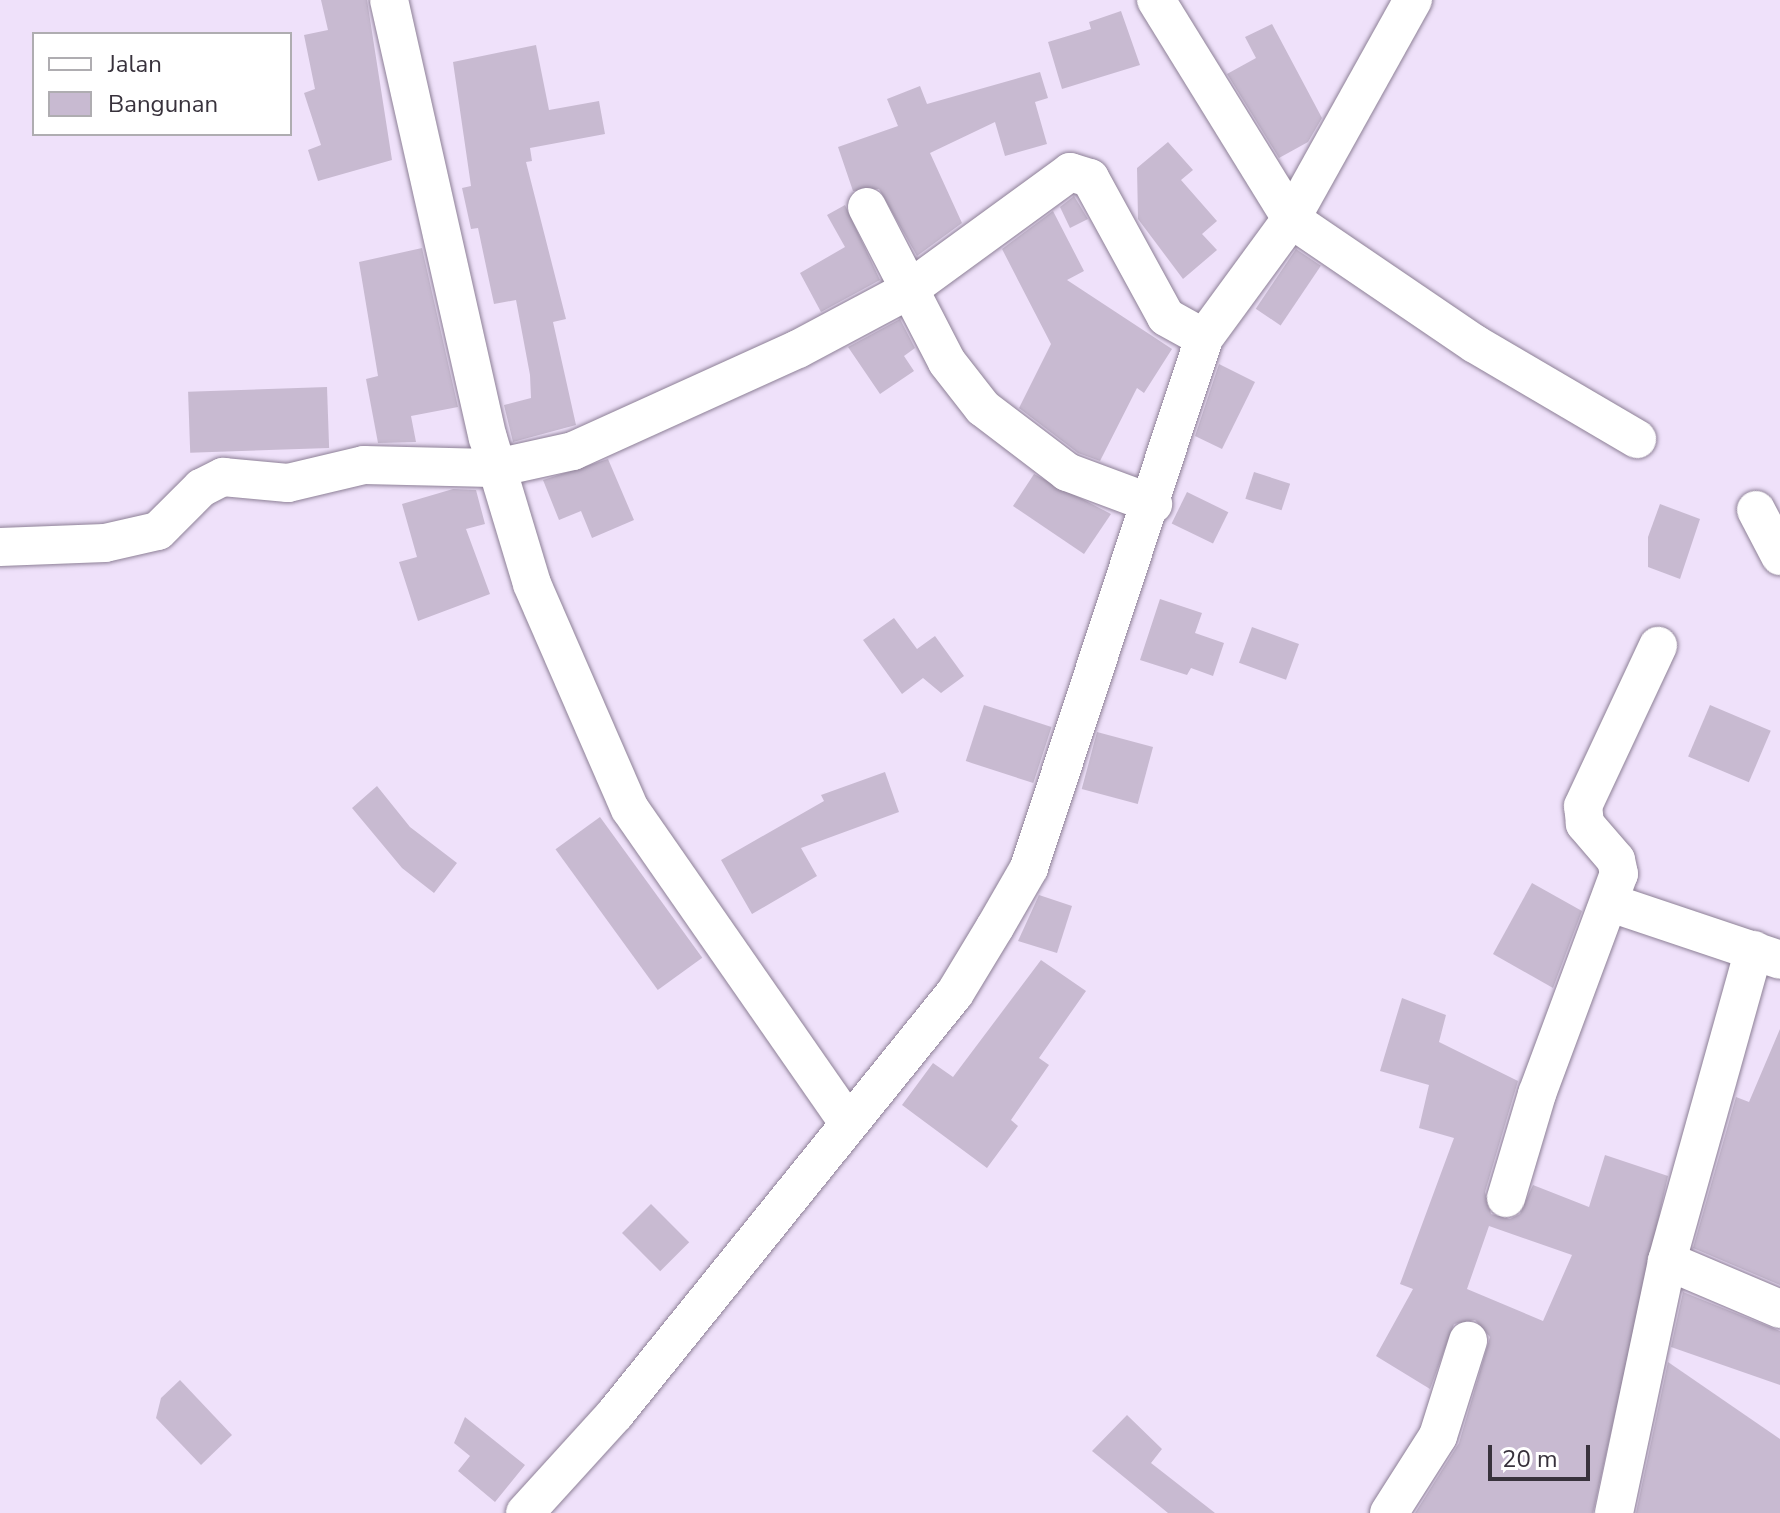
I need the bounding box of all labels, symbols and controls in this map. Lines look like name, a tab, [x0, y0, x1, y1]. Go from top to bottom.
legend	[32, 32, 292, 136]
text: Jalan	[108, 48, 162, 80]
text: Bangunan	[108, 88, 218, 120]
scale bar	[1492, 1429, 1594, 1479]
text: 20 m	[1502, 1443, 1558, 1475]

